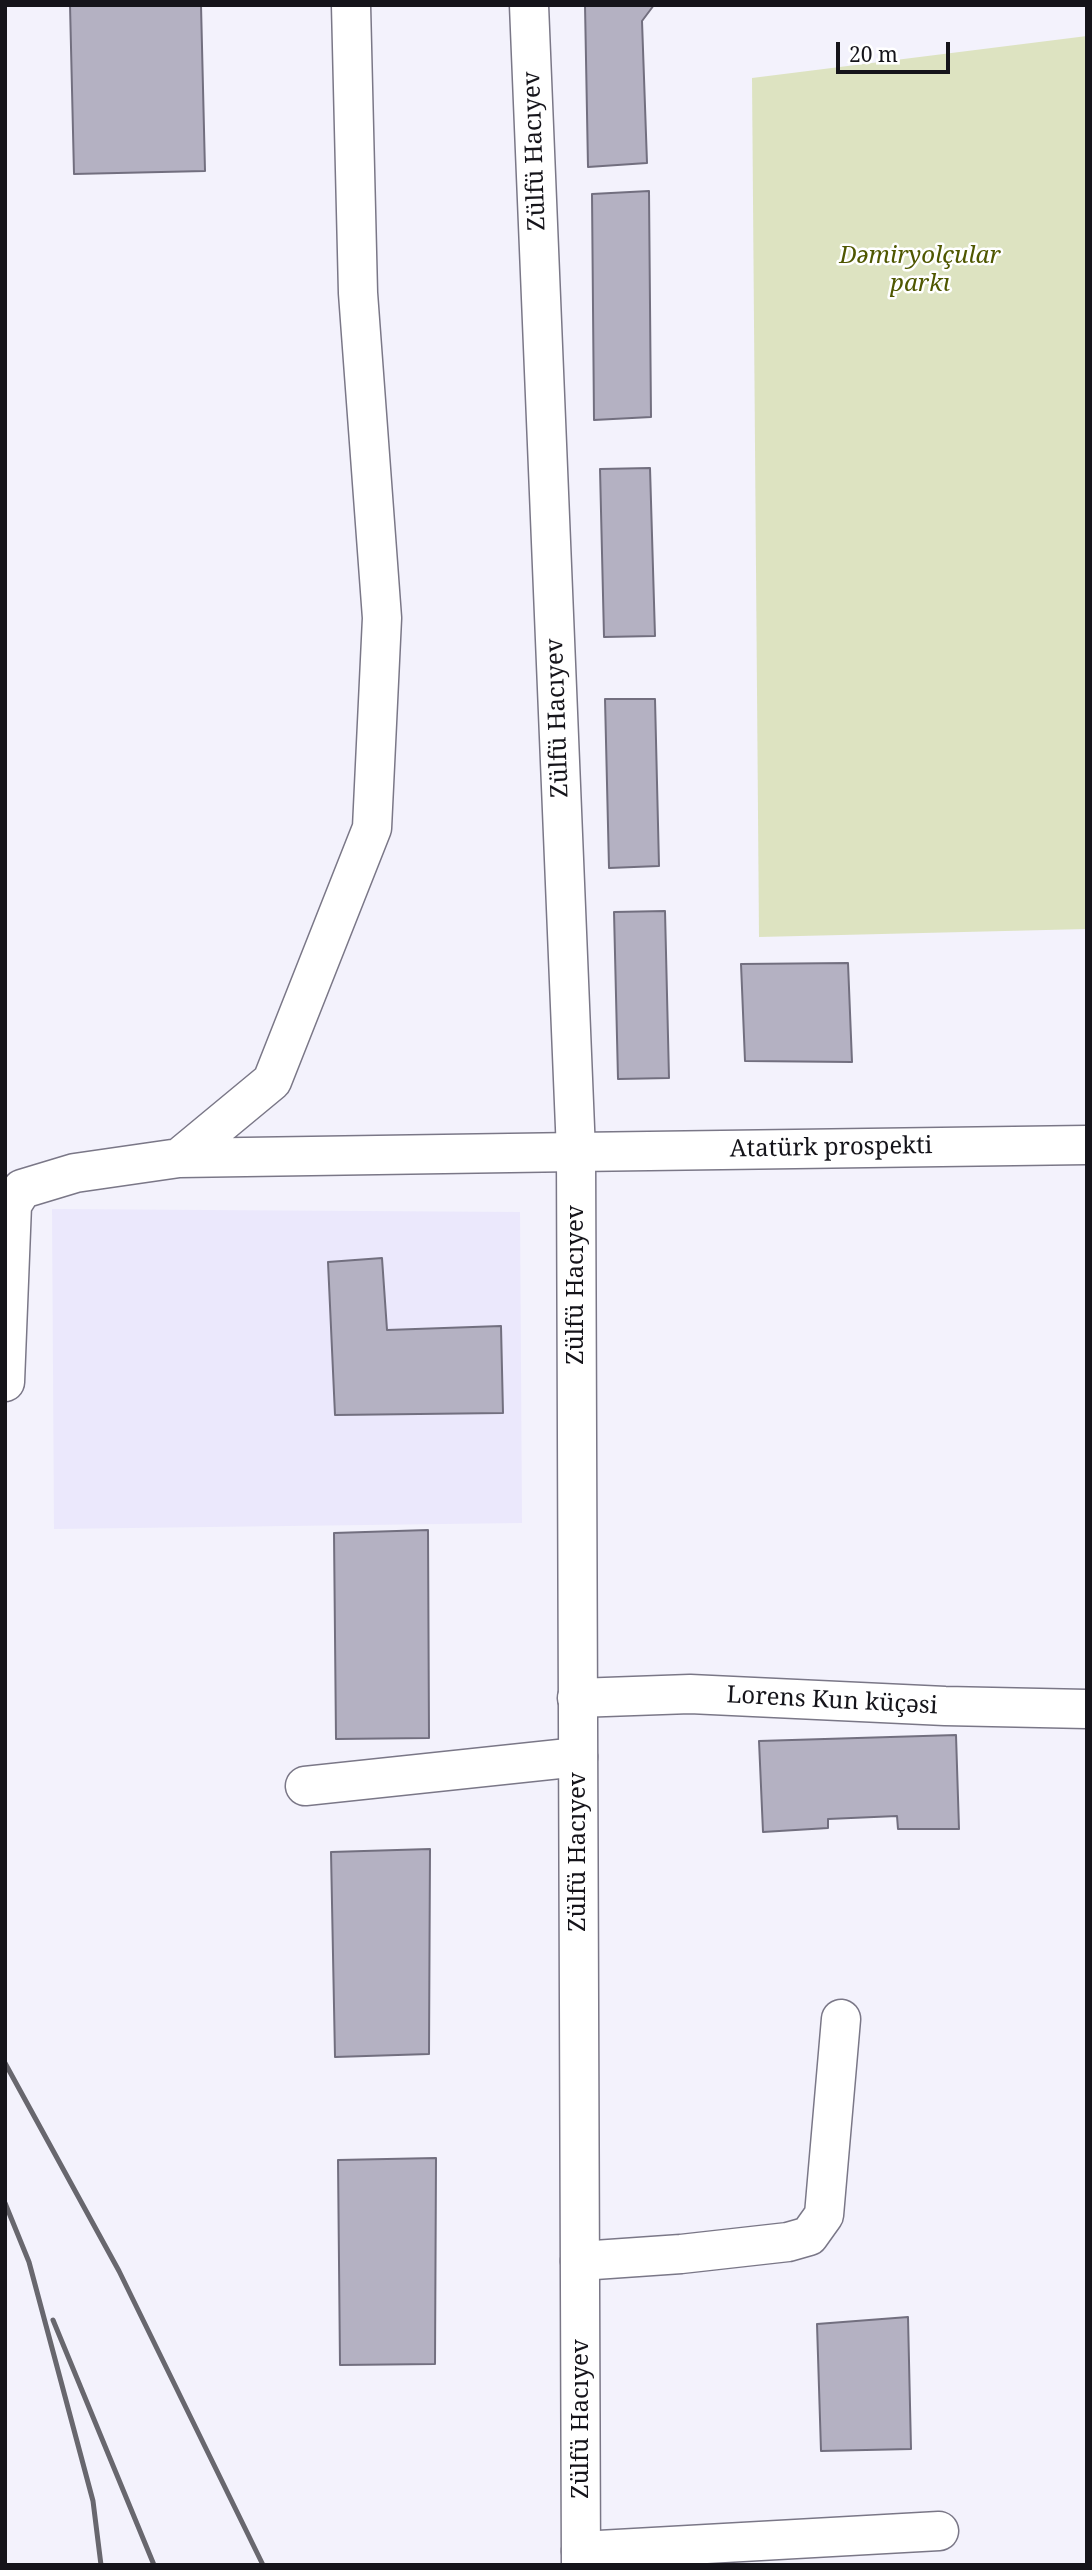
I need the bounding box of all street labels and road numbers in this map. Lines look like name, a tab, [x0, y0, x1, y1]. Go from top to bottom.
street label: Zülfü Hacıyev	[518, 71, 552, 231]
street label: Zülfü Hacıyev	[541, 638, 575, 798]
street label: Atatürk prospekti	[729, 1132, 933, 1164]
street label: Zülfü Hacıyev	[562, 1205, 590, 1365]
street label: Lorens Kun küçəsi	[726, 1681, 938, 1721]
street label: Zülfü Hacıyev	[564, 1772, 592, 1932]
street label: Zülfü Hacıyev	[567, 2339, 595, 2499]

